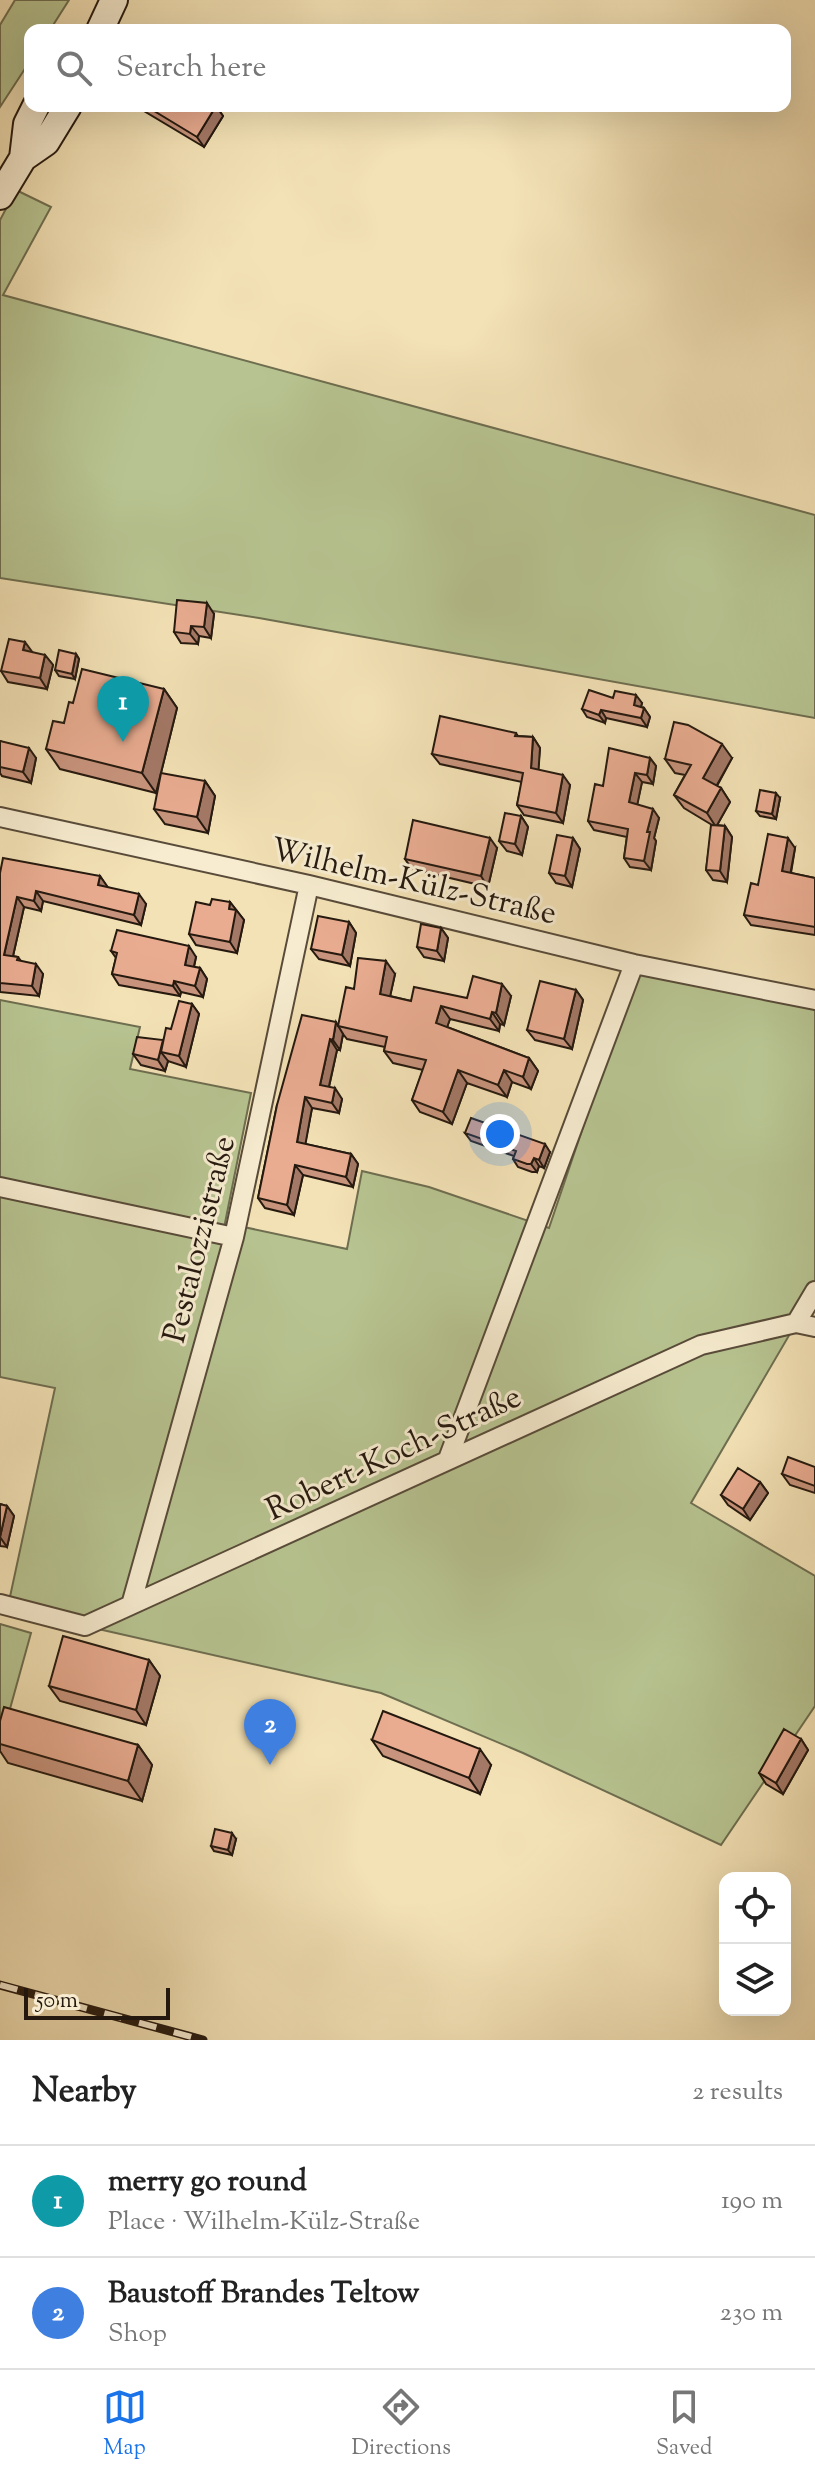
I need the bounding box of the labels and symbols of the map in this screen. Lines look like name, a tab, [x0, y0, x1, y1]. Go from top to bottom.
pin: 1	[97, 676, 149, 742]
street label: Wilhelm-Külz-Straße	[266, 828, 561, 938]
your location	[480, 1114, 520, 1154]
street label: Pestalozzistraße	[153, 1132, 249, 1348]
street label: Robert-Koch-Straße	[259, 1375, 529, 1534]
pin: 2	[244, 1699, 296, 1765]
scale bar	[24, 1984, 170, 2020]

